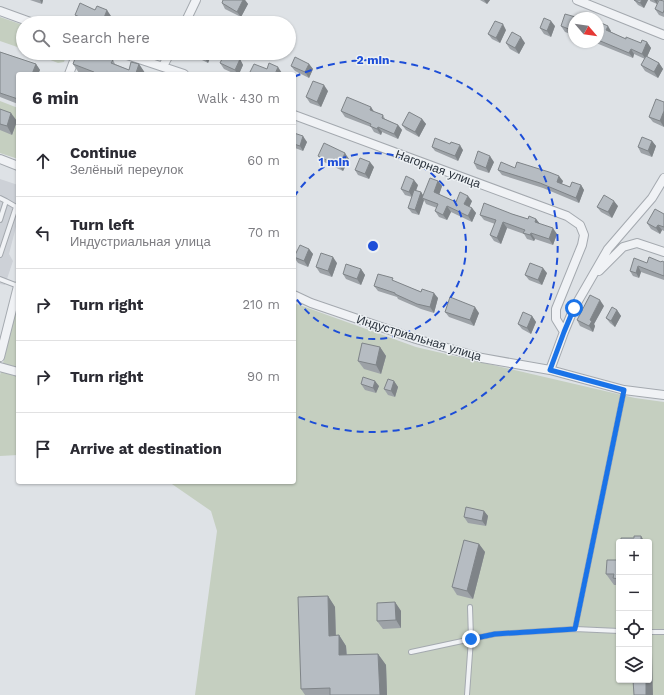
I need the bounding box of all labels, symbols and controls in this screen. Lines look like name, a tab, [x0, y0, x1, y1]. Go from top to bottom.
north arrow	[568, 12, 604, 48]
search box	[16, 16, 296, 60]
icon: search	[30, 27, 52, 49]
text: Search here	[62, 29, 150, 47]
text: 2 min	[357, 53, 389, 67]
text: 6 min	[32, 88, 79, 108]
text: Walk · 430 m	[197, 91, 280, 106]
text: Continue	[70, 144, 137, 162]
street label: Нагорная улица	[393, 147, 483, 191]
icon: ahead	[32, 150, 54, 172]
text: 60 m	[247, 153, 280, 168]
text: 1 min	[319, 155, 349, 169]
text: Зелёный переулок	[70, 162, 183, 177]
text: Turn left	[70, 216, 134, 234]
icon: left	[32, 222, 54, 244]
text: 70 m	[248, 225, 280, 240]
text: Индустриальная улица	[70, 234, 211, 249]
centre of rings	[366, 239, 380, 253]
icon: right	[32, 294, 54, 316]
text: Turn right	[70, 296, 143, 314]
text: 210 m	[242, 297, 280, 312]
route start	[565, 299, 583, 317]
street label: Индустриальная улица	[355, 312, 483, 364]
icon: right	[32, 366, 54, 388]
text: Turn right	[70, 368, 143, 386]
text: 90 m	[247, 369, 280, 384]
icon: arrive	[32, 438, 54, 460]
text: Arrive at destination	[70, 440, 222, 458]
map controls	[616, 539, 652, 683]
button: +	[616, 539, 652, 575]
button: −	[616, 575, 652, 611]
button: locate	[616, 611, 652, 647]
route end	[462, 630, 480, 648]
button: layers	[616, 647, 652, 683]

